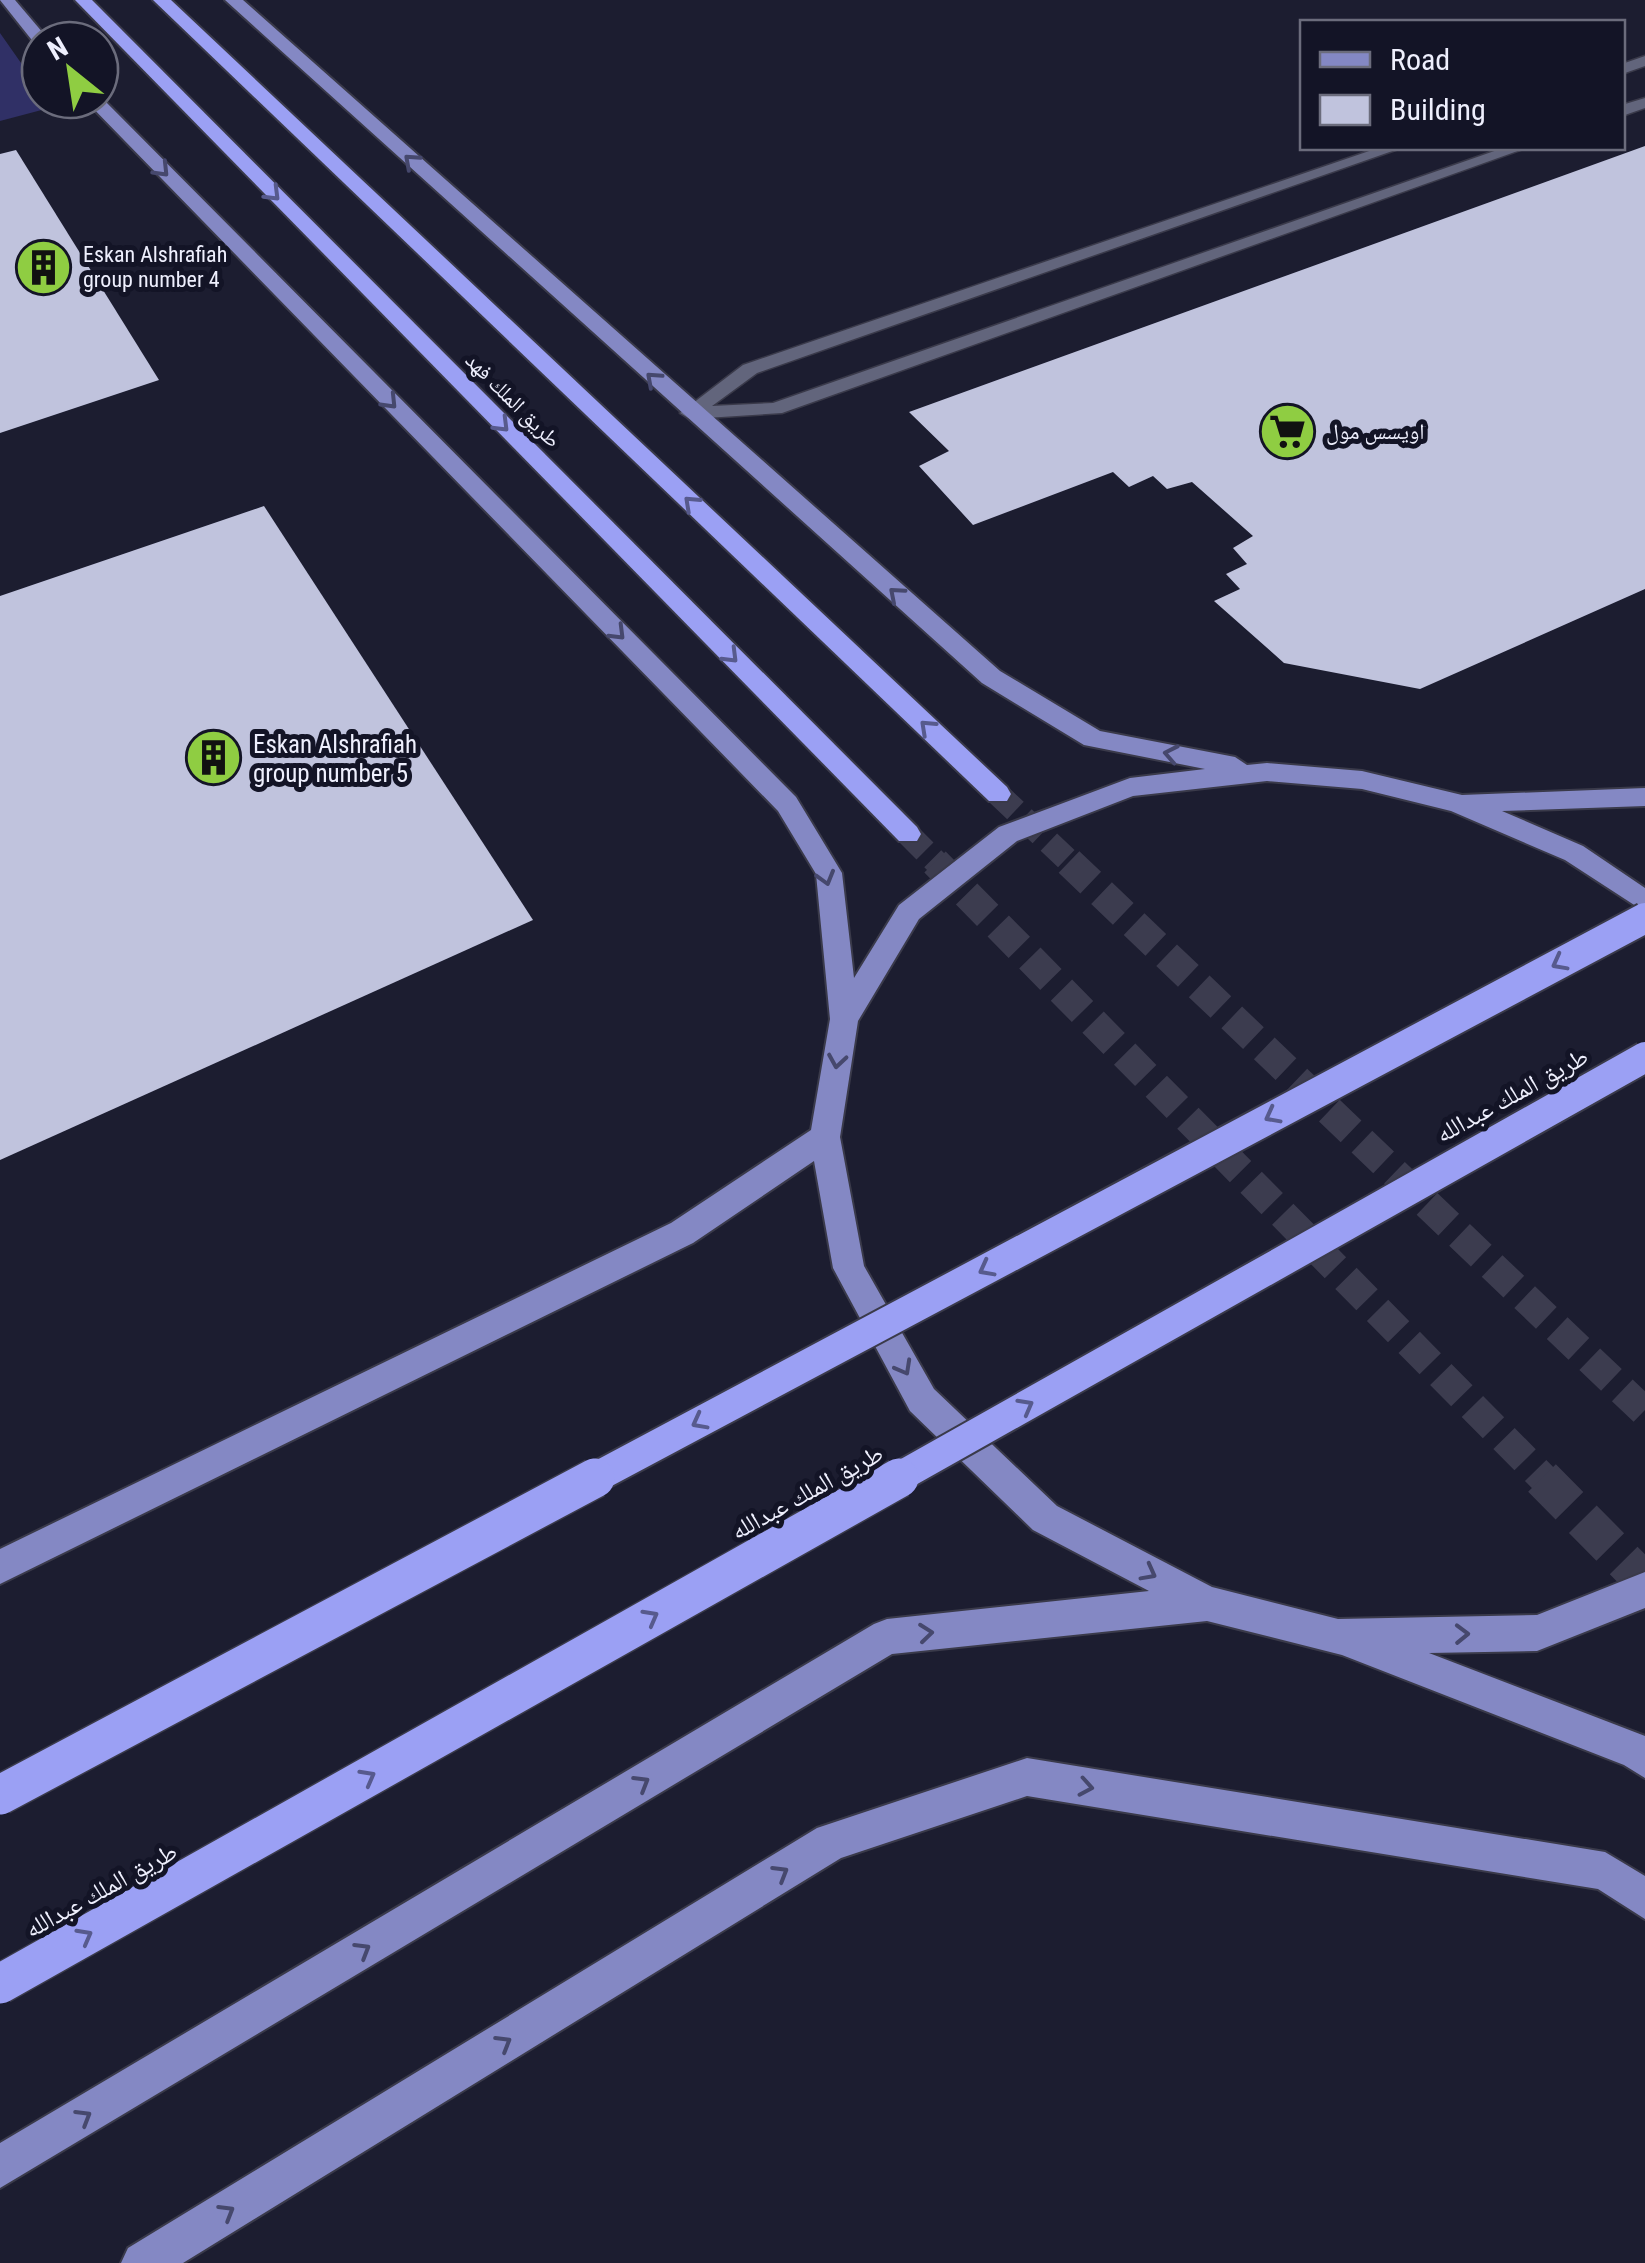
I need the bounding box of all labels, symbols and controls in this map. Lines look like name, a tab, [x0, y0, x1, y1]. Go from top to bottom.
north arrow	[20, 20, 120, 120]
legend	[1300, 20, 1625, 150]
text: N	[42, 30, 73, 67]
text: Road	[1390, 42, 1450, 77]
text: Building	[1390, 92, 1486, 127]
one-way arrow	[404, 155, 423, 173]
one-way arrow	[151, 158, 169, 176]
one-way arrow	[262, 183, 280, 201]
building icon: Eskan Alshrafiah group number 4	[14, 237, 74, 297]
place label: Eskan Alshrafiah group number 4	[83, 242, 227, 292]
street label: طريق الملك فهد	[460, 347, 566, 453]
one-way arrow	[646, 372, 665, 390]
one-way arrow	[378, 390, 396, 408]
supermarket icon: اويسس مول	[1257, 401, 1317, 461]
one-way arrow	[491, 414, 509, 432]
place label: اويسس مول	[1326, 419, 1425, 445]
one-way arrow	[685, 497, 703, 515]
one-way arrow	[890, 587, 908, 605]
one-way arrow	[607, 622, 625, 640]
one-way arrow	[720, 644, 738, 662]
one-way arrow	[920, 721, 939, 739]
building icon: Eskan Alshrafiah group number 5	[184, 728, 244, 788]
place label: Eskan Alshrafiah group number 5	[253, 730, 417, 788]
one-way arrow	[1163, 744, 1180, 765]
one-way arrow	[815, 869, 836, 887]
one-way arrow	[1552, 951, 1570, 971]
street label: طريق الملك عبدالله	[1431, 1041, 1594, 1150]
one-way arrow	[828, 1052, 849, 1069]
one-way arrow	[1265, 1104, 1283, 1124]
one-way arrow	[978, 1257, 996, 1277]
one-way arrow	[892, 1357, 912, 1375]
one-way arrow	[1015, 1399, 1033, 1419]
one-way arrow	[691, 1410, 709, 1430]
street label: طريق الملك عبدالله	[726, 1438, 889, 1547]
one-way arrow	[1139, 1561, 1157, 1580]
one-way arrow	[640, 1610, 658, 1630]
one-way arrow	[918, 1622, 934, 1644]
one-way arrow	[1455, 1624, 1471, 1645]
one-way arrow	[357, 1769, 375, 1789]
one-way arrow	[631, 1776, 649, 1795]
one-way arrow	[1078, 1776, 1094, 1797]
street label: طريق الملك عبدالله	[20, 1836, 183, 1945]
one-way arrow	[770, 1866, 788, 1885]
one-way arrow	[74, 1929, 92, 1949]
one-way arrow	[352, 1943, 370, 1962]
one-way arrow	[493, 2036, 511, 2055]
one-way arrow	[73, 2110, 91, 2129]
one-way arrow	[216, 2205, 234, 2224]

